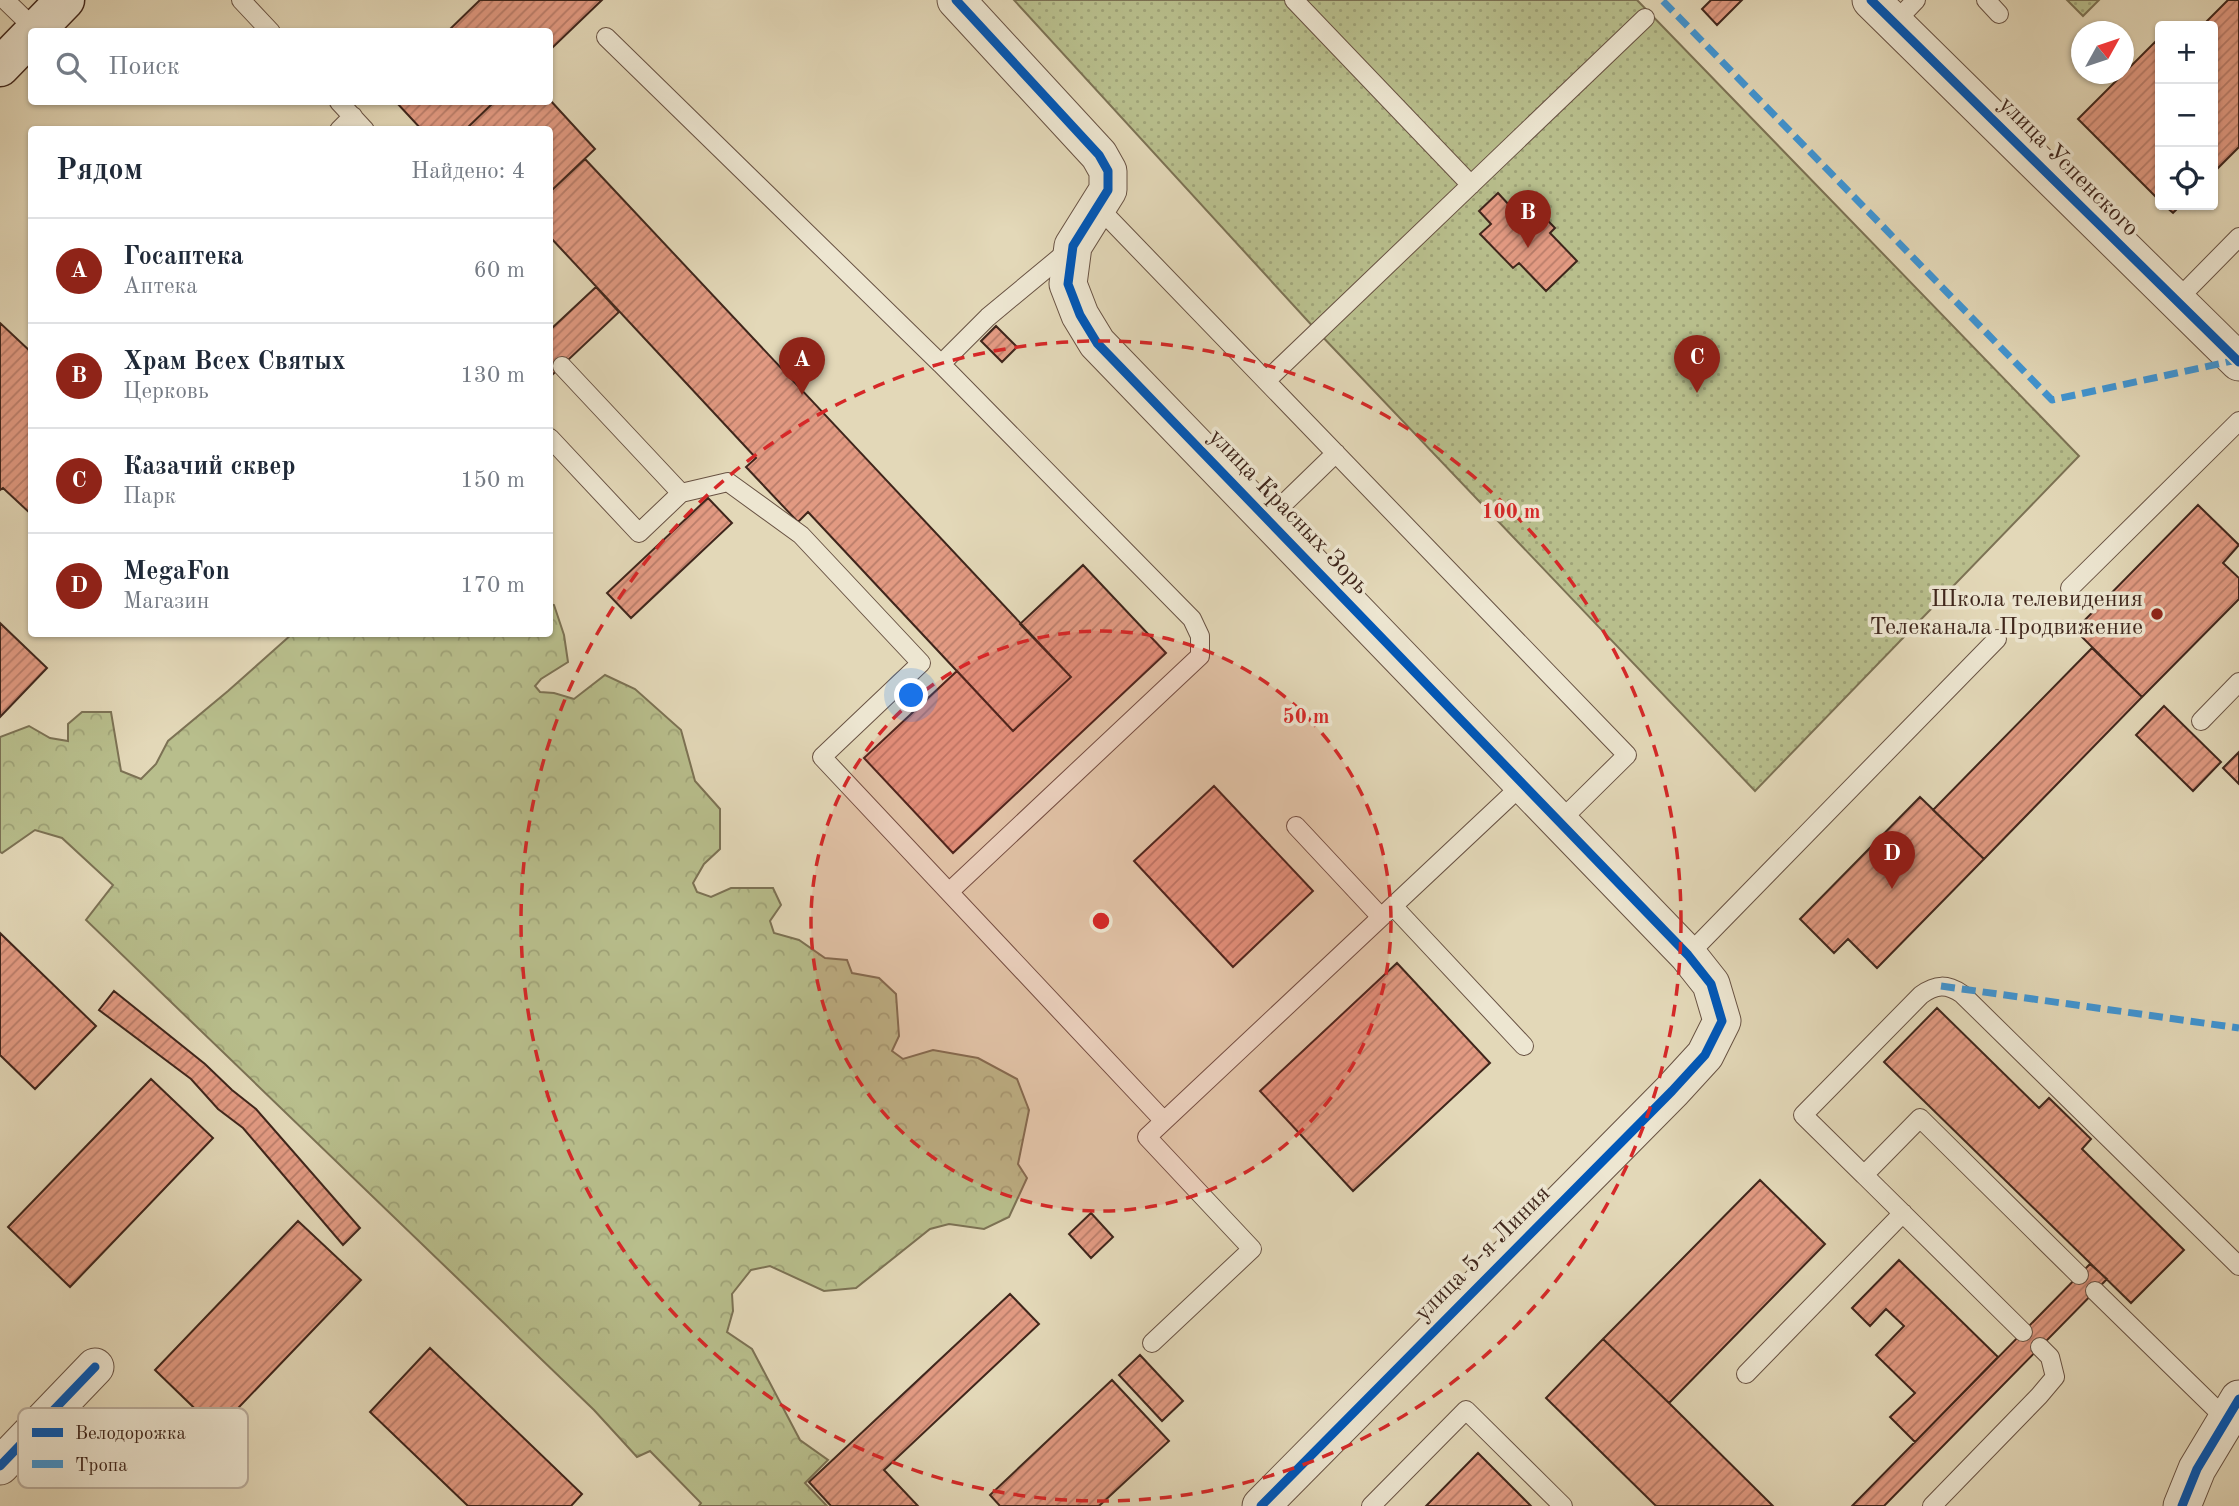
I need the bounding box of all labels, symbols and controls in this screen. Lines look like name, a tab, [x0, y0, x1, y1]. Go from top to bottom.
north arrow	[2071, 21, 2134, 84]
map controls	[2155, 21, 2218, 210]
button: +	[2155, 21, 2218, 84]
search box	[28, 28, 553, 105]
icon: search	[52, 48, 90, 86]
text: Поиск	[108, 54, 180, 80]
button: −	[2155, 84, 2218, 147]
street label: улица Успенского	[1993, 92, 2143, 242]
button: locate	[2155, 147, 2218, 210]
text: Рядом	[56, 156, 143, 186]
text: Найдено: 4	[411, 160, 525, 183]
pin: B	[1505, 190, 1551, 248]
text: Госаптека	[123, 244, 244, 270]
text: A	[70, 259, 88, 282]
text: 60 m	[474, 259, 525, 282]
text: Аптека	[123, 275, 198, 298]
pin: C	[1674, 335, 1720, 393]
pin: A	[779, 337, 825, 395]
text: Храм Всех Святых	[123, 349, 345, 375]
text: B	[71, 364, 87, 387]
text: 130 m	[460, 364, 525, 387]
text: Церковь	[123, 380, 209, 403]
street label: улица Красных Зорь	[1203, 425, 1373, 599]
text: Казачий сквер	[123, 454, 296, 480]
text: C	[71, 469, 87, 492]
text: 150 m	[460, 469, 525, 492]
text: Парк	[123, 485, 176, 508]
text: 100 m	[1481, 502, 1541, 523]
text: MegaFon	[123, 559, 230, 585]
text: D	[70, 574, 88, 597]
text: 170 m	[460, 574, 525, 597]
place label: Школа телевидения Телеканала Продвижение	[1870, 588, 2143, 640]
text: Магазин	[123, 590, 209, 613]
marker: Школа телевидения Телеканала Продвижение	[2149, 606, 2165, 622]
your location	[894, 678, 928, 712]
text: 50 m	[1282, 707, 1330, 728]
pin: D	[1869, 831, 1915, 889]
centre of rings	[1089, 909, 1113, 933]
street label: улица 5-я Линия	[1411, 1182, 1555, 1326]
legend	[18, 1408, 248, 1488]
text: Велодорожка	[75, 1425, 186, 1444]
text: Тропа	[75, 1457, 128, 1476]

